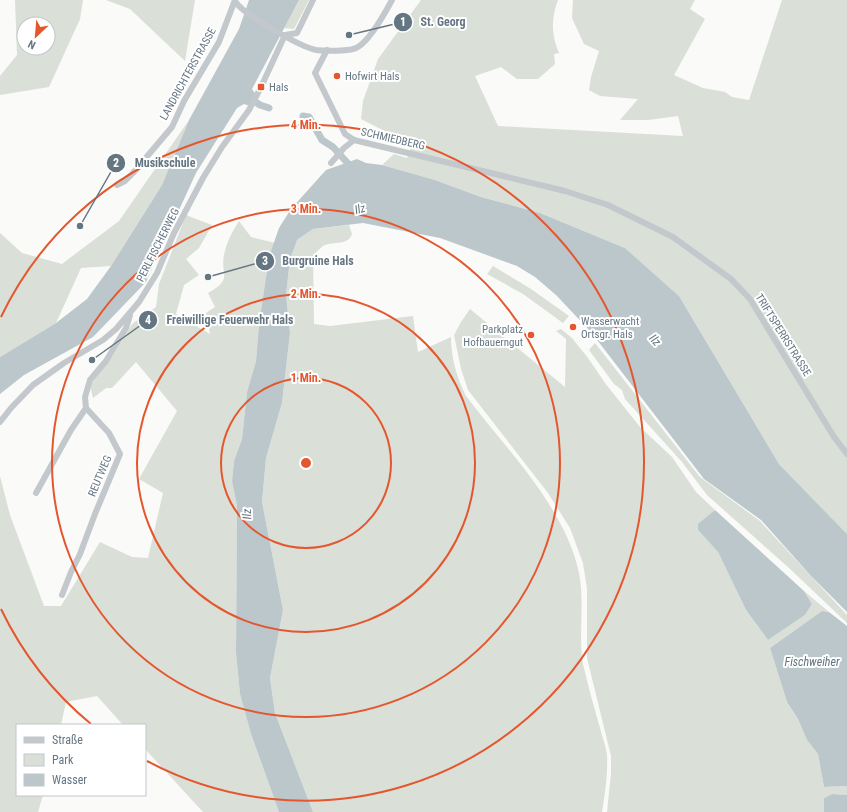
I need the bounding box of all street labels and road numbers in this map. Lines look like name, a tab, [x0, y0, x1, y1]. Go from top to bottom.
street label: LANDRICHTERSTRASSE	[157, 25, 219, 123]
street label: SCHMIEDBERG	[360, 125, 426, 153]
street label: PERLFISCHERWEG	[134, 206, 182, 284]
street label: TRIFTSPERRSTRASSE	[752, 291, 814, 379]
street label: REUTWEG	[85, 453, 115, 499]

